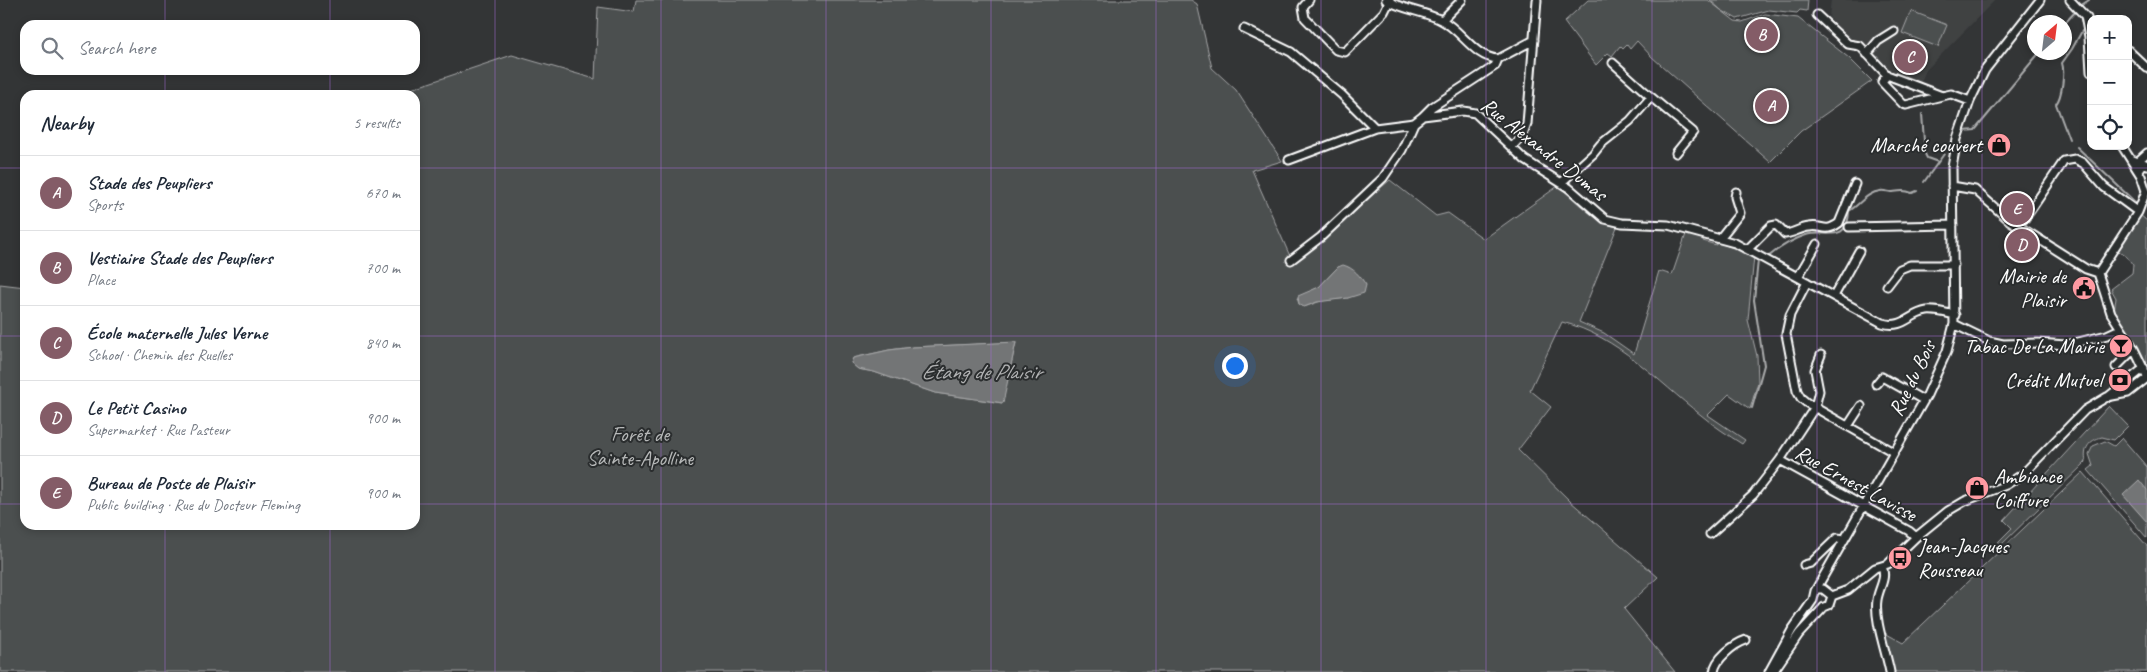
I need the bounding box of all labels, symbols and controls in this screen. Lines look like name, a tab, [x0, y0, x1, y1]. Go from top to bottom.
north arrow	[2027, 15, 2072, 60]
map controls	[2087, 15, 2132, 150]
button: +	[2087, 15, 2132, 60]
pin: B	[1746, 16, 1778, 54]
search box	[20, 20, 420, 75]
icon: search	[38, 34, 66, 62]
text: Search here	[78, 36, 155, 60]
pin: C	[1894, 38, 1926, 76]
button: −	[2087, 60, 2132, 105]
pin: A	[1755, 87, 1787, 125]
street label: Rue Alexandre Dumas	[1476, 92, 1614, 207]
button: locate	[2087, 105, 2132, 150]
text: Nearby	[40, 110, 93, 136]
text: 5 results	[353, 113, 400, 133]
place label: Marché couvert	[1870, 132, 1984, 158]
shop icon: Marché couvert	[1986, 132, 2012, 158]
text: Stade des Peupliers	[87, 171, 211, 195]
text: A	[52, 183, 60, 203]
text: 670 m	[366, 183, 400, 203]
pin: E	[2001, 190, 2033, 228]
text: Sports	[87, 195, 123, 215]
pin: D	[2006, 226, 2038, 264]
text: Vestiaire Stade des Peupliers	[87, 246, 272, 270]
text: B	[52, 258, 60, 278]
text: 700 m	[366, 258, 400, 278]
place label: Mairie de Plaisir	[1999, 263, 2067, 313]
text: Place	[87, 270, 115, 290]
public building icon: Mairie de Plaisir	[2071, 275, 2097, 301]
text: École maternelle Jules Verne	[87, 321, 267, 345]
text: C	[52, 333, 60, 353]
text: 840 m	[366, 333, 400, 353]
place label: Tabac De La Mairie	[1964, 333, 2105, 359]
bar icon: Tabac De La Mairie	[2108, 333, 2134, 359]
street label: Rue du Bois	[1883, 334, 1942, 420]
text: School · Chemin des Ruelles	[87, 345, 232, 365]
your location	[1222, 353, 1248, 379]
water label: Étang de Plaisir	[921, 358, 1045, 386]
place label: Crédit Mutuel	[2005, 367, 2105, 393]
bank icon: Crédit Mutuel	[2107, 367, 2133, 393]
text: Le Petit Casino	[87, 396, 186, 420]
text: D	[51, 408, 61, 428]
text: 900 m	[366, 408, 400, 428]
text: Supermarket · Rue Pasteur	[87, 420, 230, 440]
park label: Forêt de Sainte-Apolline	[587, 421, 694, 471]
street label: Rue Ernest Lavisse	[1791, 439, 1922, 528]
place label: Ambiance Coiffure	[1994, 463, 2063, 513]
text: Bureau de Poste de Plaisir	[87, 471, 254, 495]
shop icon: Ambiance Coiffure	[1964, 475, 1990, 501]
text: E	[52, 483, 60, 503]
text: 900 m	[366, 483, 400, 503]
text: Public building · Rue du Docteur Fleming	[87, 495, 300, 515]
place label: Jean-Jacques Rousseau	[1917, 533, 2010, 583]
bus stop icon: Jean-Jacques Rousseau	[1887, 545, 1913, 571]

